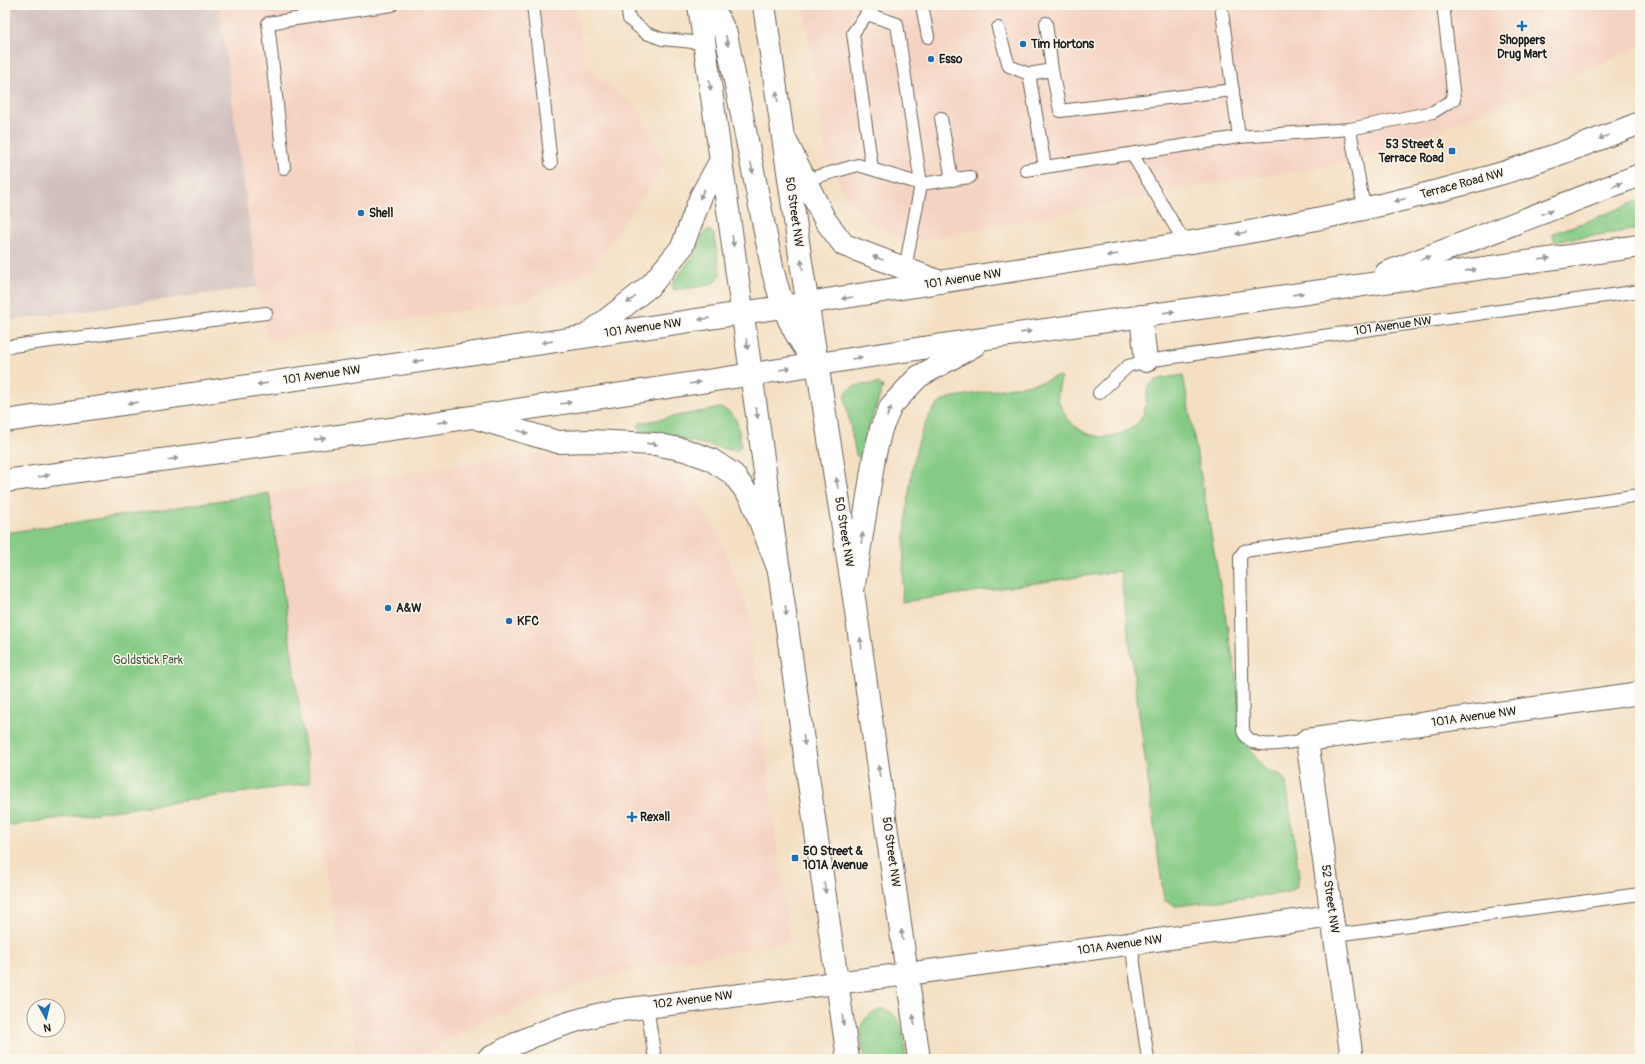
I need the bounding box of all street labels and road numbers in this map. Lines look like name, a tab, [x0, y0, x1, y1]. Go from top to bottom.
street label: Terrace Road NW	[1418, 166, 1506, 202]
street label: 50 Street NW	[782, 176, 806, 248]
street label: 101 Avenue NW	[923, 265, 1003, 293]
street label: 101 Avenue NW	[1353, 313, 1433, 339]
street label: 101 Avenue NW	[603, 315, 683, 341]
street label: 101 Avenue NW	[282, 362, 362, 388]
street label: 50 Street NW	[831, 496, 857, 568]
street label: 101A Avenue NW	[1430, 704, 1518, 730]
street label: 50 Street NW	[879, 816, 903, 888]
street label: 52 Street NW	[1318, 864, 1342, 934]
street label: 101A Avenue NW	[1076, 932, 1164, 958]
street label: 102 Avenue NW	[652, 988, 734, 1012]

